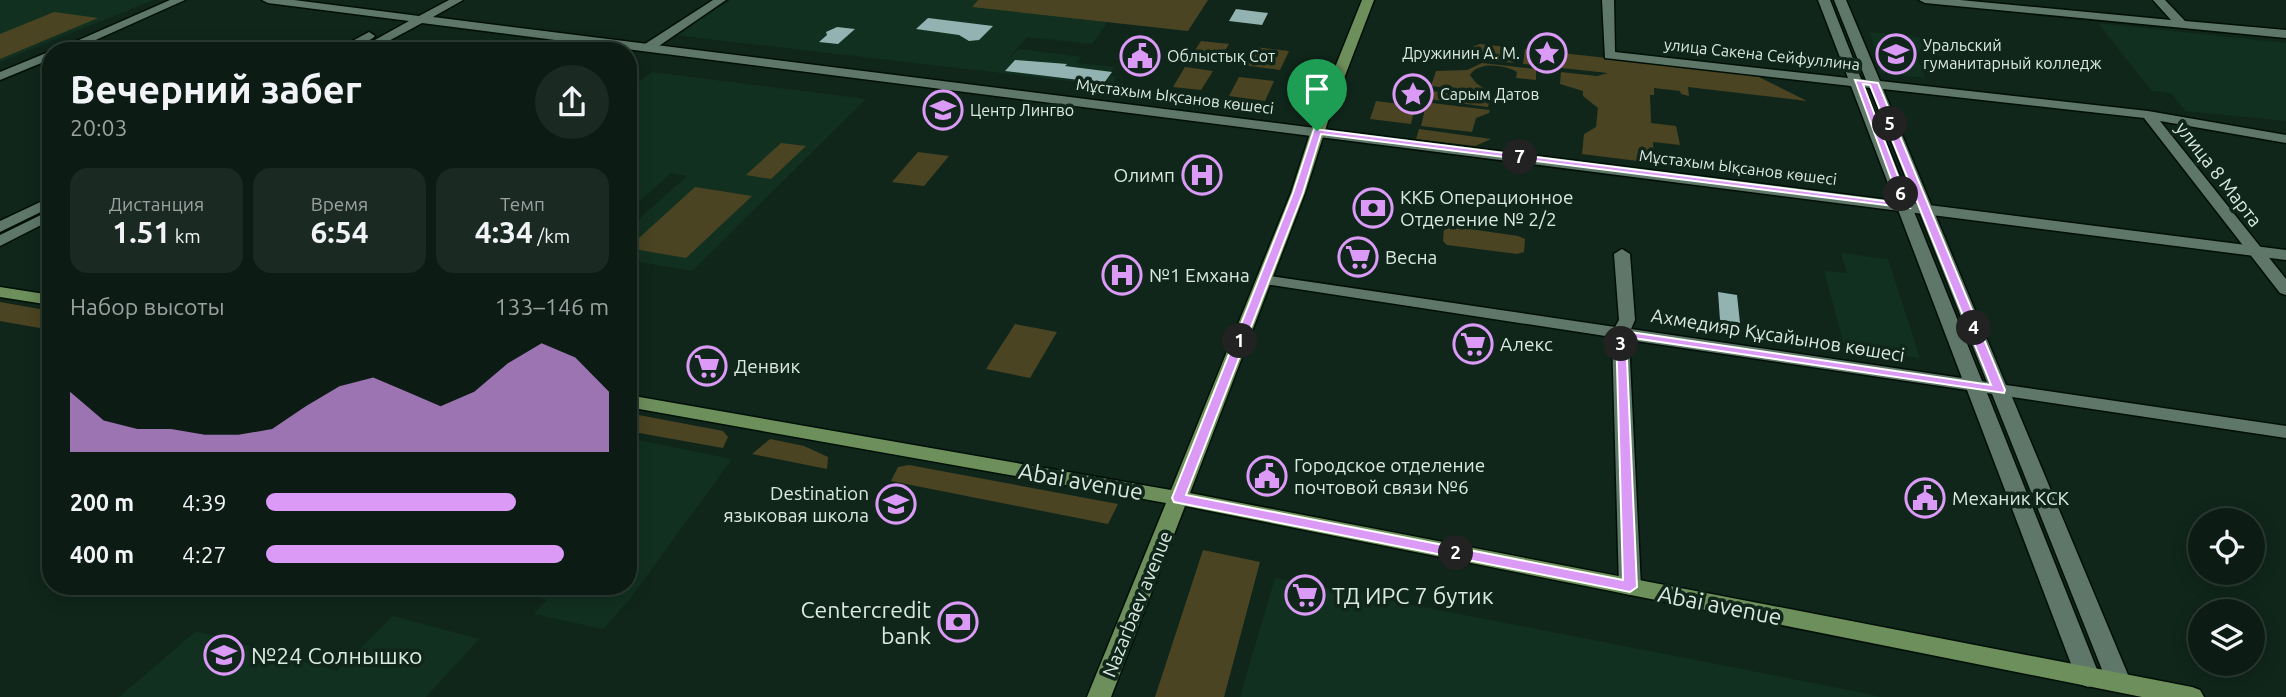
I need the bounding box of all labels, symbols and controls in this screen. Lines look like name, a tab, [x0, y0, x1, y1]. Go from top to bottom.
place icon: Дружинин А. М.	[1526, 32, 1568, 74]
school or university icon: Уральский гуманитарный колледж	[1875, 33, 1917, 75]
public building icon: Облыстық Сот	[1119, 35, 1161, 77]
street label: улица Сакена Сейфуллина	[1663, 35, 1861, 73]
place label: Уральский гуманитарный колледж	[1923, 36, 2102, 72]
place label: Дружинин А. М.	[1402, 44, 1520, 62]
place label: Облыстық Сот	[1167, 47, 1275, 65]
pin	[1287, 59, 1347, 131]
button: share	[535, 65, 609, 139]
text: Вечерний забег	[70, 68, 362, 110]
icon: arrive	[1298, 70, 1336, 108]
place icon: Сарым Датов	[1392, 73, 1434, 115]
street label: Мұстахым Ықсанов көшесі	[1075, 75, 1275, 117]
place label: Сарым Датов	[1440, 85, 1539, 103]
school or university icon: Центр Лингво	[922, 89, 964, 131]
place label: Центр Лингво	[970, 101, 1074, 119]
pin: 5	[1872, 106, 1908, 142]
text: 5	[1884, 112, 1895, 134]
text: 20:03	[70, 115, 128, 140]
street label: улица 8 Марта	[2171, 117, 2267, 231]
pin: 7	[1502, 140, 1538, 174]
text: 7	[1514, 145, 1525, 167]
street label: Мұстахым Ықсанов көшесі	[1638, 146, 1838, 188]
hospital icon: Олимп	[1181, 154, 1223, 196]
place label: Олимп	[1113, 164, 1175, 186]
pin: 6	[1884, 176, 1918, 212]
text: 6	[1895, 182, 1906, 204]
place label: ККБ Операционное Отделение № 2/2	[1400, 186, 1573, 230]
bank icon: ККБ Операционное Отделение № 2/2	[1352, 187, 1394, 229]
text: Дистанция	[109, 193, 204, 215]
text: Время	[311, 193, 368, 215]
text: Темп	[500, 193, 545, 215]
text: 1.51	[112, 215, 170, 249]
text: 6:54	[310, 215, 369, 249]
text: 4:34	[475, 215, 533, 249]
text: km	[170, 225, 201, 247]
text: /km	[533, 225, 570, 247]
supermarket icon: Весна	[1337, 236, 1379, 278]
place label: Весна	[1385, 246, 1437, 268]
hospital icon: №1 Емхана	[1101, 254, 1143, 296]
place label: №1 Емхана	[1149, 264, 1250, 286]
text: Набор высоты	[70, 294, 225, 319]
text: 133–146 m	[495, 294, 609, 319]
street label: Ахмедияр Құсайынов көшесі	[1650, 304, 1906, 366]
pin: 4	[1956, 310, 1992, 346]
text: 4	[1968, 316, 1979, 338]
supermarket icon: Алекс	[1452, 323, 1494, 365]
pin: 1	[1222, 324, 1258, 358]
pin: 3	[1604, 326, 1638, 362]
text: 1	[1234, 329, 1245, 351]
text: 3	[1615, 332, 1626, 354]
place label: Алекс	[1500, 333, 1553, 355]
supermarket icon: Денвик	[686, 345, 728, 387]
place label: Денвик	[734, 355, 801, 377]
place label: Городское отделение почтовой связи №6	[1294, 454, 1485, 498]
public building icon: Городское отделение почтовой связи №6	[1246, 455, 1288, 497]
street label: Abai avenue	[1017, 458, 1145, 504]
public building icon: Механик КСК	[1904, 477, 1946, 519]
place label: Destination языковая школа	[723, 482, 869, 526]
school or university icon: Destination языковая школа	[875, 483, 917, 525]
place label: Механик КСК	[1952, 487, 2070, 509]
text: 200 m	[70, 490, 134, 515]
text: 4:39	[182, 490, 227, 515]
map controls	[2188, 508, 2265, 676]
button: locate	[2188, 508, 2265, 585]
street label: Nazarbaev avenue	[1098, 528, 1176, 680]
pin: 2	[1438, 536, 1474, 570]
text: 2	[1450, 541, 1461, 563]
text: 400 m	[70, 542, 134, 567]
text: 4:27	[182, 542, 227, 567]
supermarket icon: ТД ИРС 7 бутик	[1284, 574, 1326, 616]
street label: Abai avenue	[1656, 581, 1784, 629]
place label: ТД ИРС 7 бутик	[1332, 583, 1494, 608]
place label: Centercredit bank	[801, 597, 931, 648]
button: layers	[2188, 599, 2265, 676]
bank icon: Centercredit bank	[937, 601, 979, 643]
school or university icon: №24 Солнышко	[203, 634, 245, 676]
place label: №24 Солнышко	[251, 643, 423, 668]

